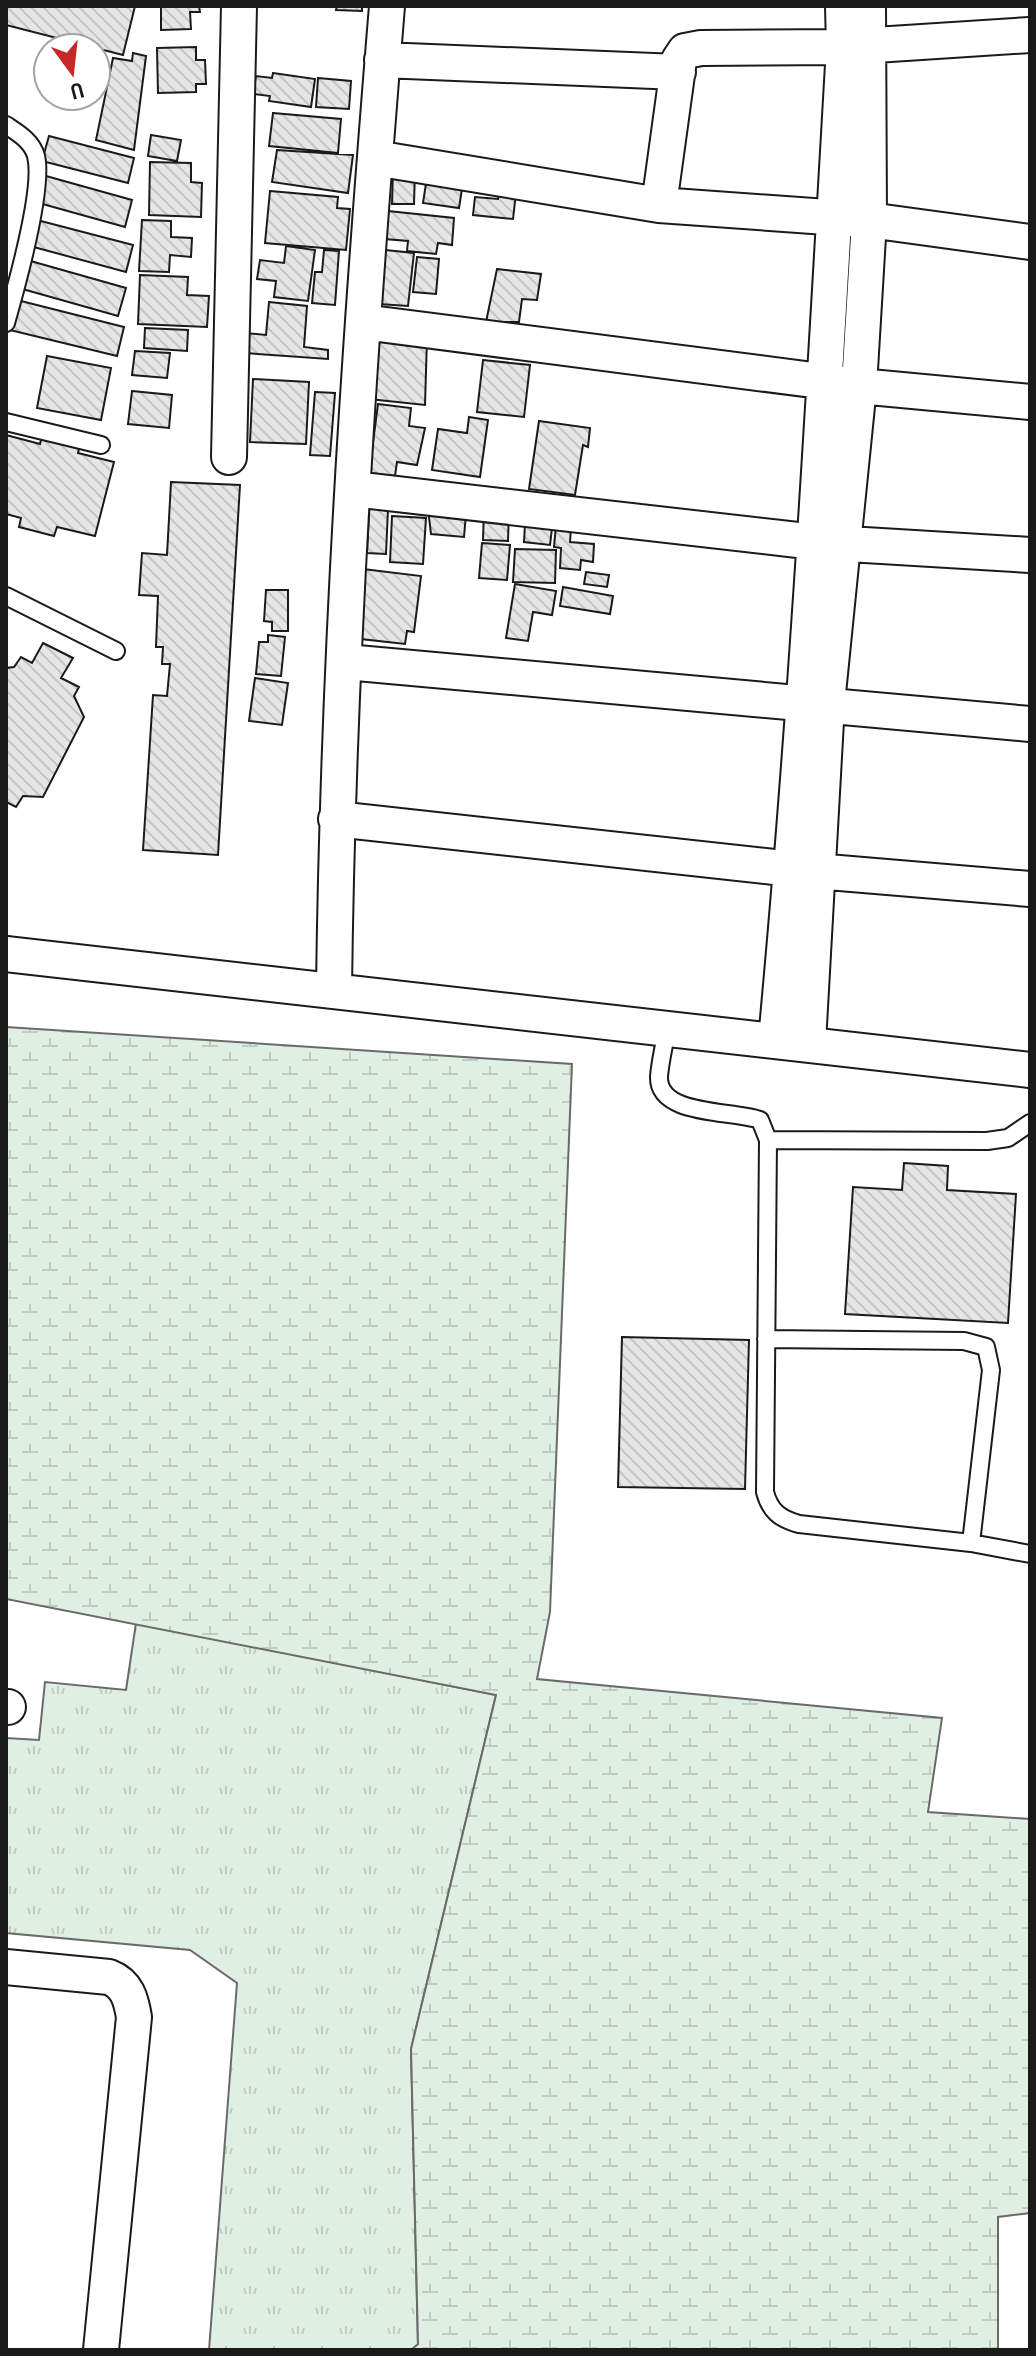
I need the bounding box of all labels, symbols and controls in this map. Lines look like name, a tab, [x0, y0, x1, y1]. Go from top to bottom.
north arrow	[32, 32, 112, 112]
text: U	[67, 75, 87, 107]

